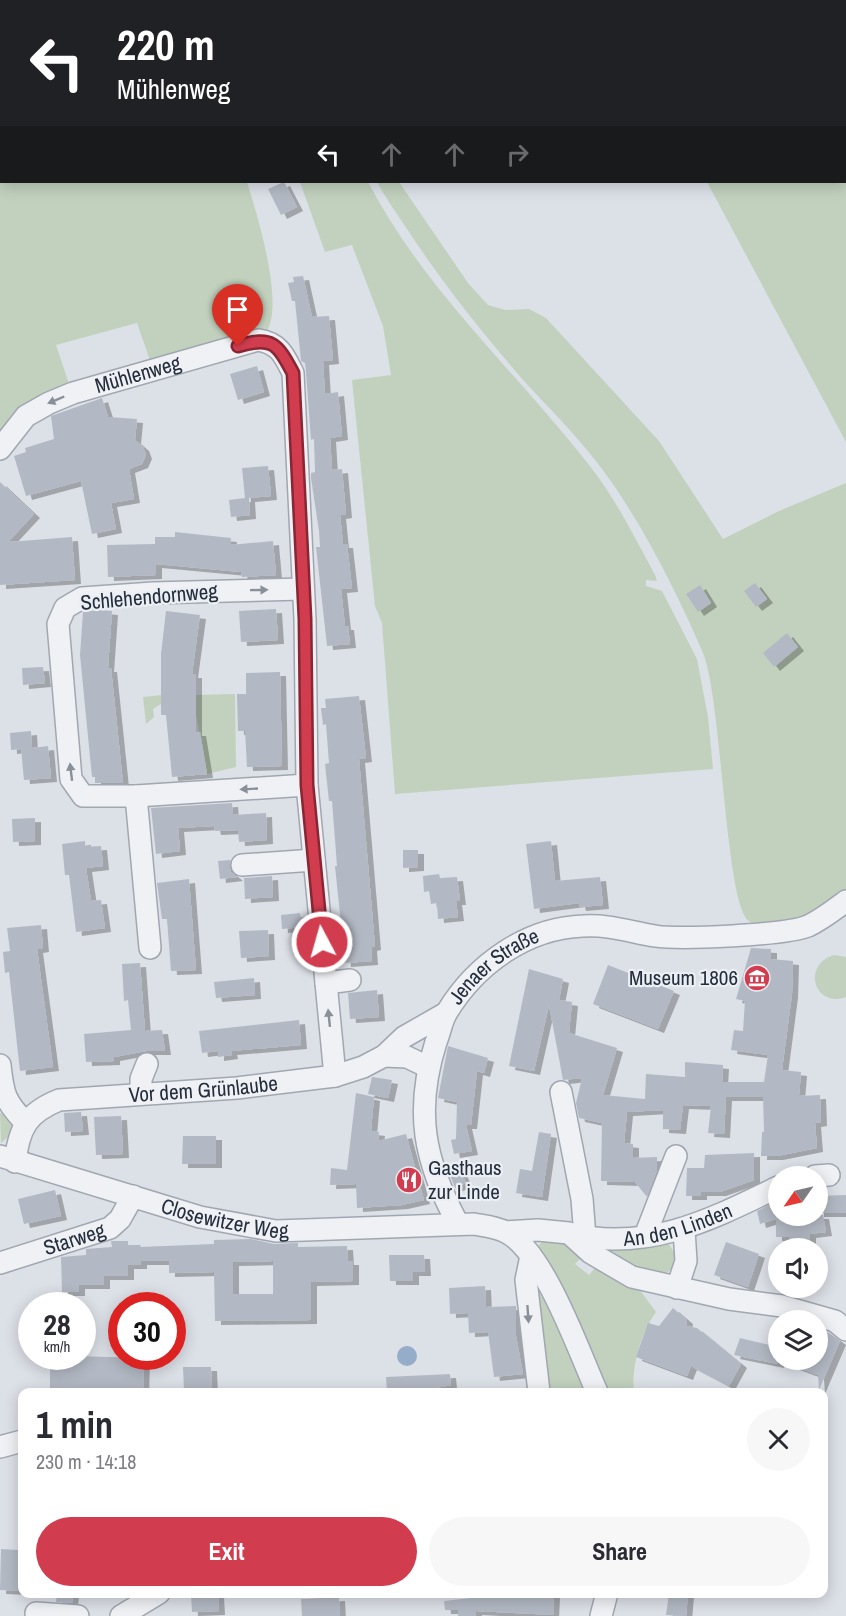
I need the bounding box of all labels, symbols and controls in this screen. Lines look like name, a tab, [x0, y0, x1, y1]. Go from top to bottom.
text: 220 m	[117, 17, 215, 73]
icon: left	[18, 24, 96, 102]
text: Mühlenweg	[117, 71, 230, 107]
icon: left	[312, 138, 345, 171]
icon: ahead	[375, 138, 408, 171]
icon: ahead	[438, 138, 471, 171]
icon: right	[501, 138, 534, 171]
pin	[212, 284, 263, 346]
icon: arrive	[221, 293, 254, 326]
street label: Mühlenweg	[91, 348, 185, 400]
one-way arrow	[47, 396, 65, 405]
street label: Schlehendornweg	[79, 576, 219, 617]
one-way arrow	[249, 585, 268, 595]
one-way arrow	[66, 762, 75, 781]
one-way arrow	[239, 784, 258, 793]
position arrow	[290, 910, 354, 974]
street label: Jenaer Straße	[441, 921, 543, 1010]
place label: Museum 1806	[629, 963, 738, 992]
museum icon: Museum 1806	[742, 963, 772, 993]
one-way arrow	[324, 1009, 334, 1028]
street label: Vor dem Grünlaube	[128, 1068, 279, 1109]
place label: Gasthaus zur Linde	[428, 1153, 502, 1206]
restaurant icon: Gasthaus zur Linde	[394, 1165, 424, 1195]
north arrow	[768, 1166, 828, 1226]
map controls	[768, 1166, 828, 1370]
street label: Closewitzer Weg	[158, 1191, 290, 1245]
street label: An den Linden	[622, 1196, 737, 1253]
street label: Starweg	[40, 1215, 109, 1262]
button: sound	[768, 1238, 828, 1298]
speed limit sign: 30	[108, 1292, 186, 1370]
text: 28	[43, 1304, 71, 1344]
one-way arrow	[524, 1305, 533, 1324]
button: layers	[768, 1310, 828, 1370]
text: km/h	[44, 1336, 70, 1357]
text: 1 min	[36, 1401, 113, 1449]
button: close	[747, 1408, 810, 1471]
text: 230 m · 14:18	[36, 1448, 136, 1475]
button: Exit	[36, 1517, 417, 1586]
button: Share	[429, 1517, 810, 1586]

